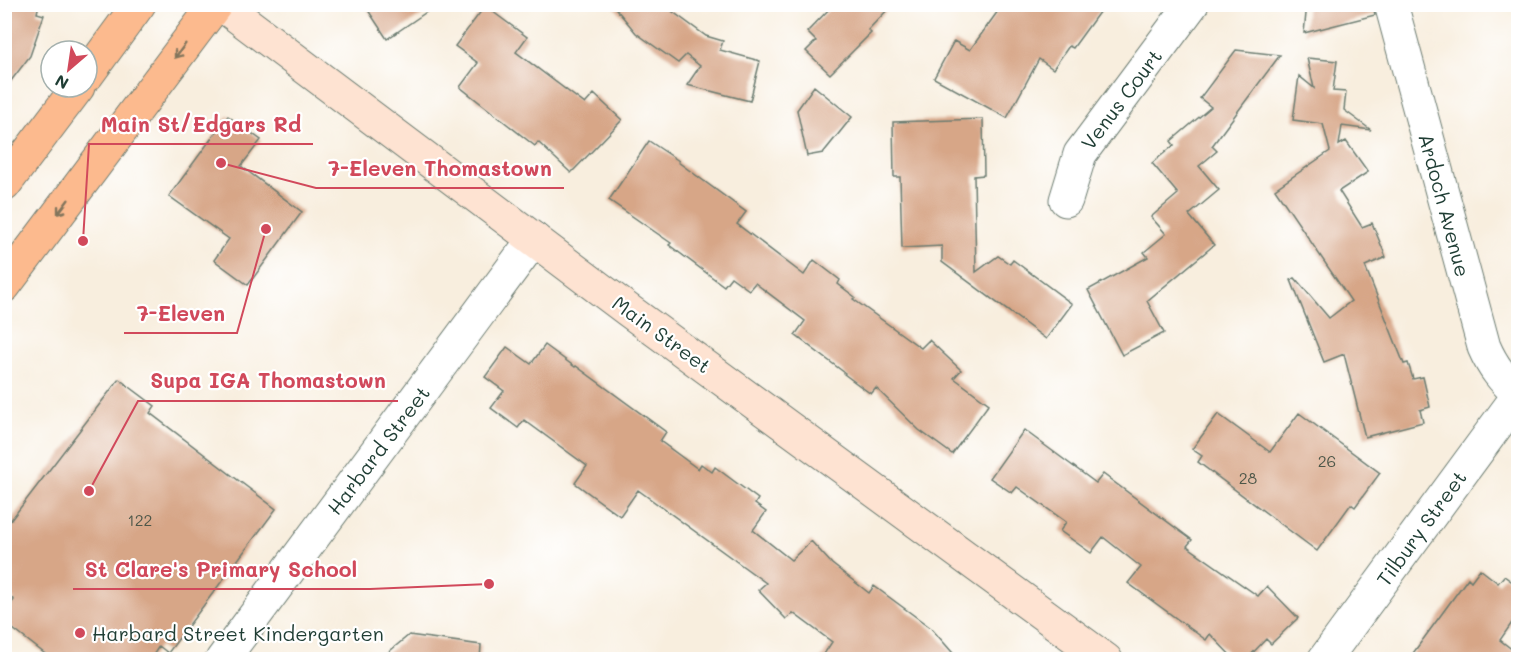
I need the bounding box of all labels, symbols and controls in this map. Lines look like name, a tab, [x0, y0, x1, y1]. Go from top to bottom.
north arrow	[39, 39, 99, 99]
one-way arrow	[174, 43, 187, 59]
street label: Venus Court	[1075, 44, 1167, 154]
text: N	[51, 70, 72, 95]
callout: Main St/Edgars Rd	[89, 105, 313, 144]
text: Main St/Edgars Rd	[101, 110, 301, 137]
street label: Ardoch Avenue	[1413, 131, 1477, 279]
callout: 7-Eleven Thomastown	[316, 149, 564, 188]
text: 7-Eleven Thomastown	[328, 154, 552, 181]
one-way arrow	[57, 199, 70, 215]
street label: Main Street	[608, 289, 716, 379]
callout: 7-Eleven	[124, 294, 237, 333]
text: 7-Eleven	[137, 299, 225, 326]
callout: Supa IGA Thomastown	[138, 362, 398, 401]
text: Supa IGA Thomastown	[150, 366, 386, 393]
street label: Harbard Street	[321, 380, 435, 520]
house number: 26	[1318, 450, 1336, 471]
street label: Tilbury Street	[1370, 465, 1472, 591]
house number: 28	[1239, 467, 1258, 488]
house number: 122	[128, 509, 152, 530]
callout: St Clare's Primary School	[73, 550, 370, 589]
text: St Clare's Primary School	[85, 555, 357, 583]
place label: Harbard Street Kindergarten	[92, 620, 384, 646]
marker: Harbard Street Kindergarten	[73, 626, 87, 640]

